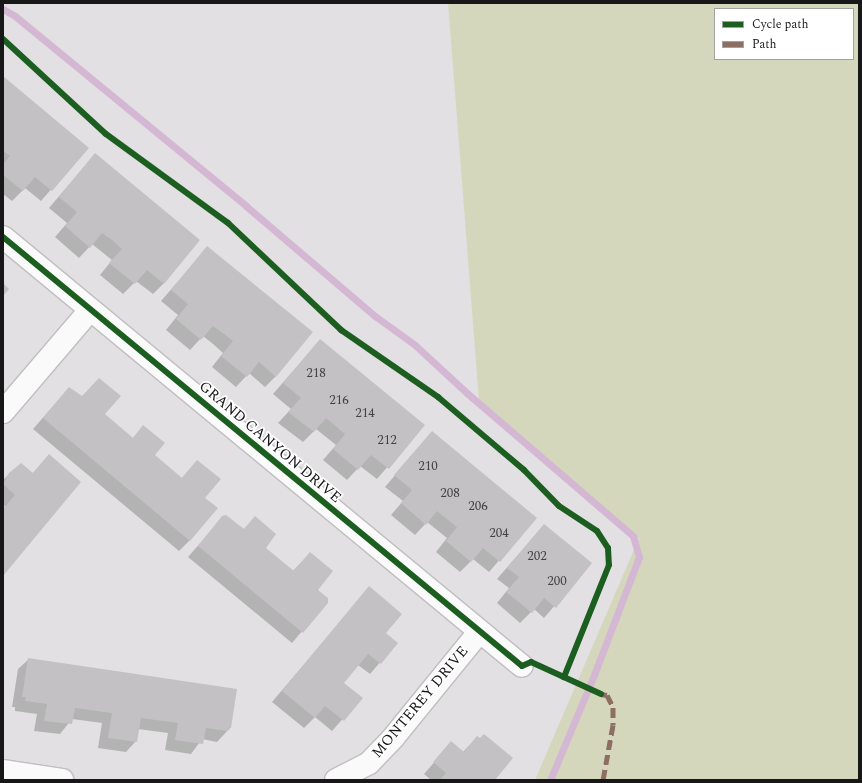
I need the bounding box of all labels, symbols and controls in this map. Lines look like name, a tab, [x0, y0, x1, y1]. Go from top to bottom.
legend	[714, 8, 854, 60]
text: Cycle path	[752, 15, 809, 34]
text: Path	[752, 35, 777, 54]
house number: 218	[306, 365, 326, 381]
street label: GRAND CANYON DRIVE	[195, 377, 345, 507]
house number: 216	[329, 392, 349, 408]
house number: 214	[355, 405, 375, 421]
house number: 212	[377, 432, 397, 448]
house number: 210	[418, 458, 438, 474]
house number: 208	[440, 485, 460, 501]
house number: 206	[468, 498, 488, 514]
house number: 204	[489, 525, 509, 541]
house number: 202	[527, 548, 547, 564]
house number: 200	[547, 573, 567, 589]
street label: MONTEREY DRIVE	[368, 642, 472, 762]

